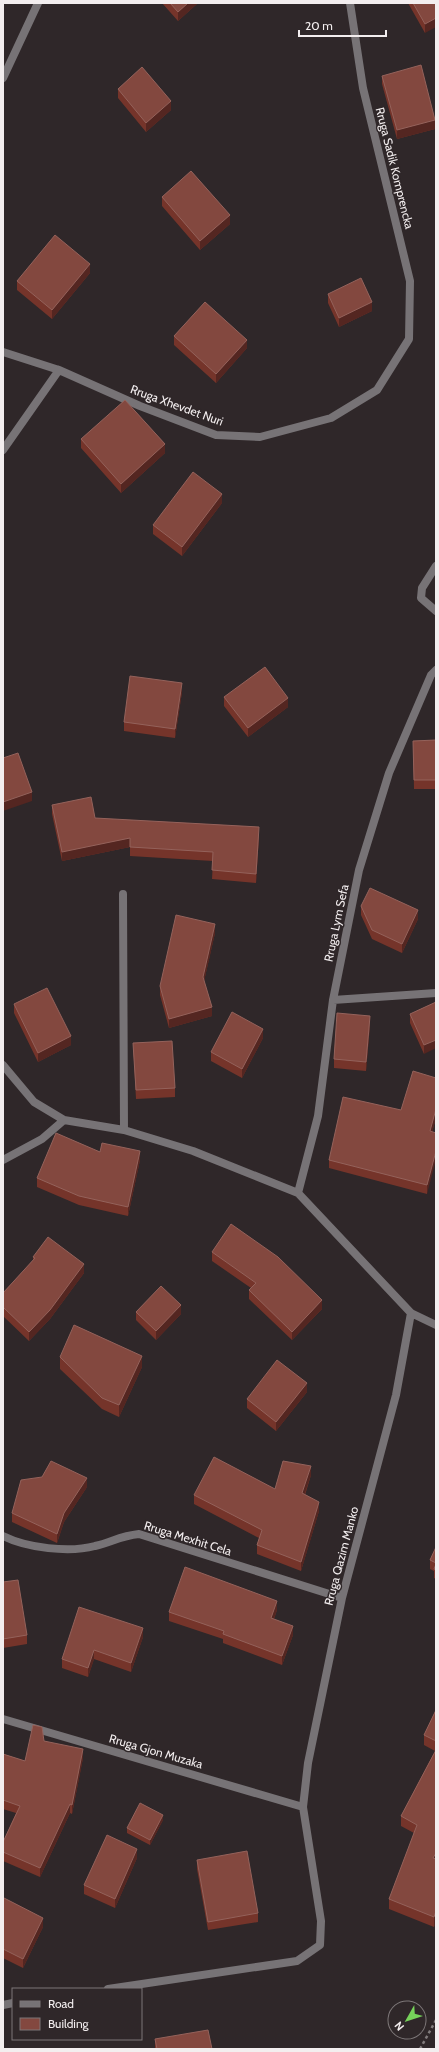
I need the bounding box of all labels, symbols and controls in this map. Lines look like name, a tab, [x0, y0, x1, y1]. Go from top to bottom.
scale bar	[299, 12, 386, 38]
text: 20 m	[305, 18, 333, 33]
street label: Rruga Sadik Komprencka	[373, 106, 417, 231]
street label: Rruga Xhevdet Nuri	[129, 381, 225, 429]
street label: Rruga Lym Sefa	[320, 883, 352, 963]
street label: Rruga Qazim Manko	[321, 1505, 362, 1607]
street label: Rruga Mexhit Cela	[142, 1518, 234, 1559]
street label: Rruga Gjon Muzaka	[108, 1730, 205, 1772]
legend	[12, 1988, 142, 2040]
text: Road	[48, 1996, 74, 2011]
north arrow	[387, 2000, 427, 2040]
text: Building	[48, 2016, 90, 2031]
text: N	[391, 2019, 407, 2034]

